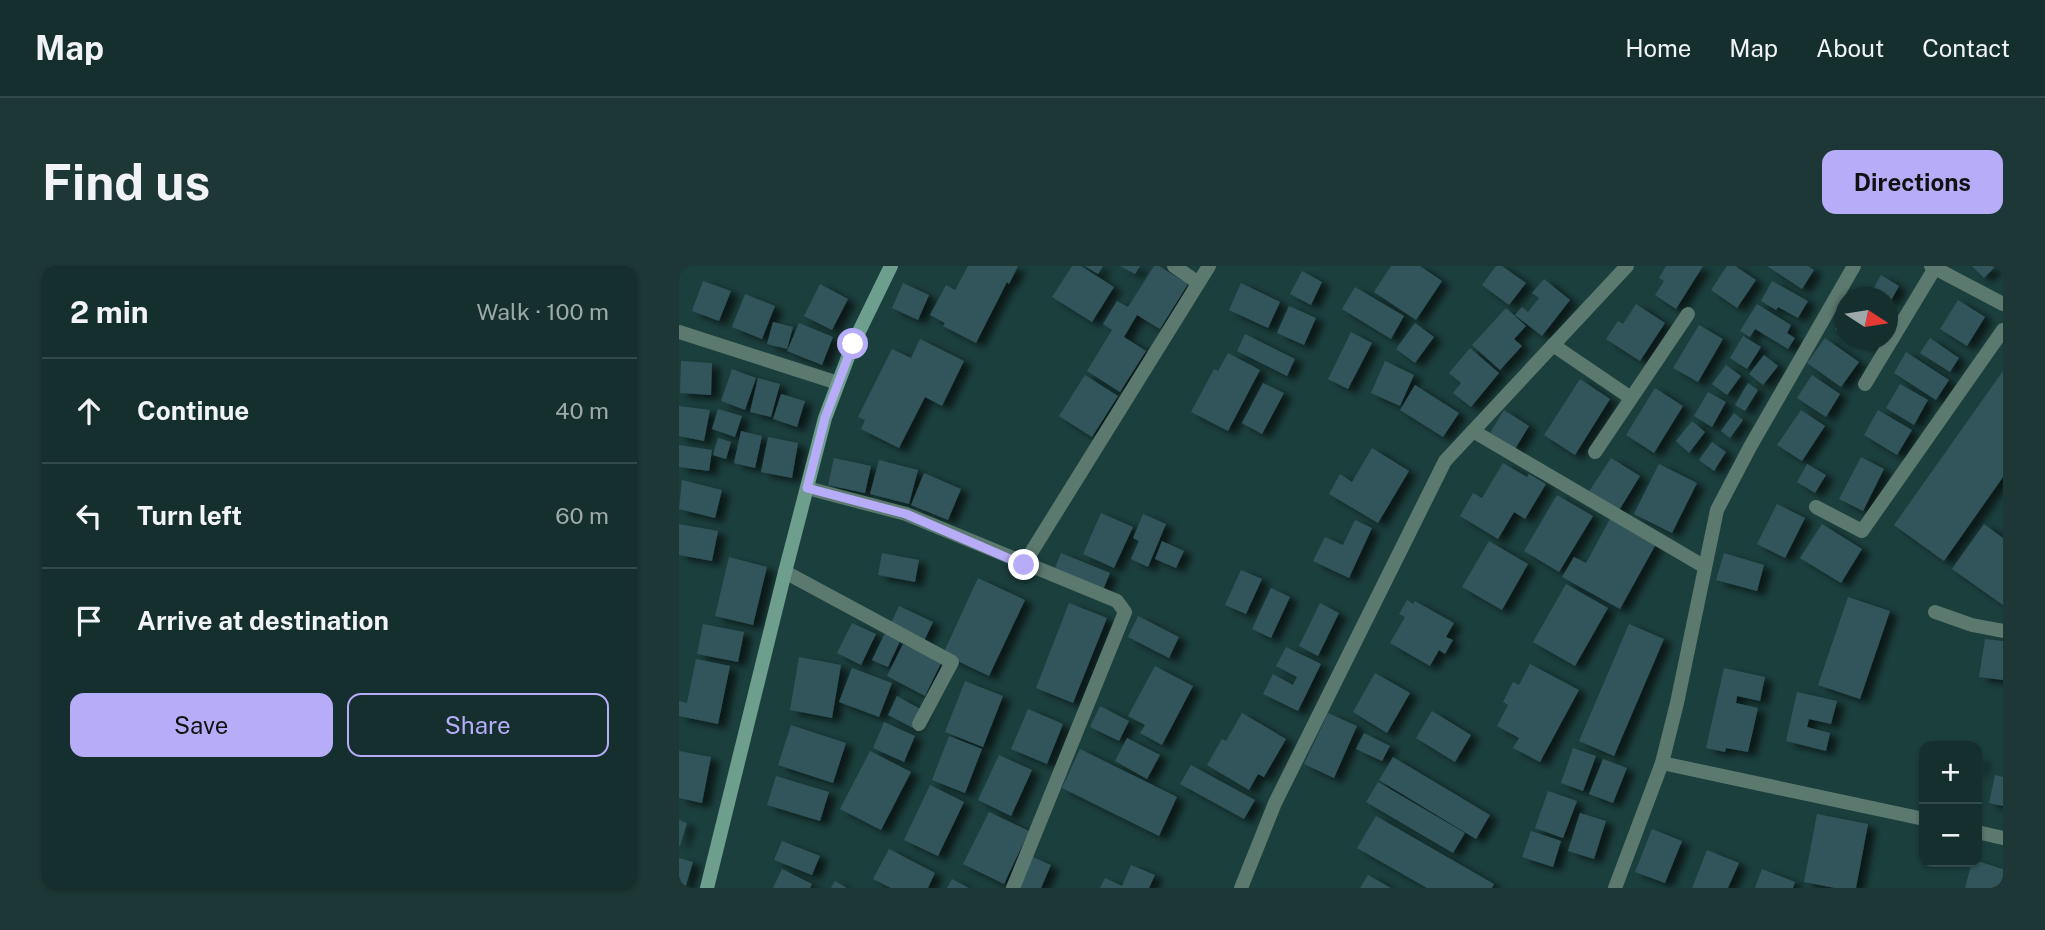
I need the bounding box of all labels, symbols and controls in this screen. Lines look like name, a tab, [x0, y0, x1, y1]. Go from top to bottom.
text: Map	[35, 29, 104, 67]
text: Home	[1625, 34, 1691, 62]
text: Map	[1729, 34, 1778, 62]
text: About	[1816, 34, 1884, 62]
text: Contact	[1922, 34, 2010, 62]
button: Directions	[1822, 150, 2003, 214]
text: Find us	[42, 153, 210, 211]
north arrow	[1835, 287, 1898, 350]
text: 2 min	[70, 294, 149, 330]
text: Walk · 100 m	[476, 298, 609, 325]
route start	[837, 328, 868, 359]
icon: ahead	[70, 392, 108, 430]
text: Continue	[137, 395, 249, 426]
text: 40 m	[555, 397, 609, 424]
icon: left	[70, 497, 108, 535]
text: Turn left	[137, 500, 242, 531]
text: 60 m	[555, 502, 609, 529]
route end	[1008, 549, 1039, 580]
icon: arrive	[70, 602, 108, 640]
text: Arrive at destination	[137, 605, 389, 636]
button: Save	[70, 693, 333, 757]
button: Share	[347, 693, 609, 757]
map controls	[1919, 741, 1982, 867]
button: +	[1919, 741, 1982, 804]
button: −	[1919, 804, 1982, 867]

